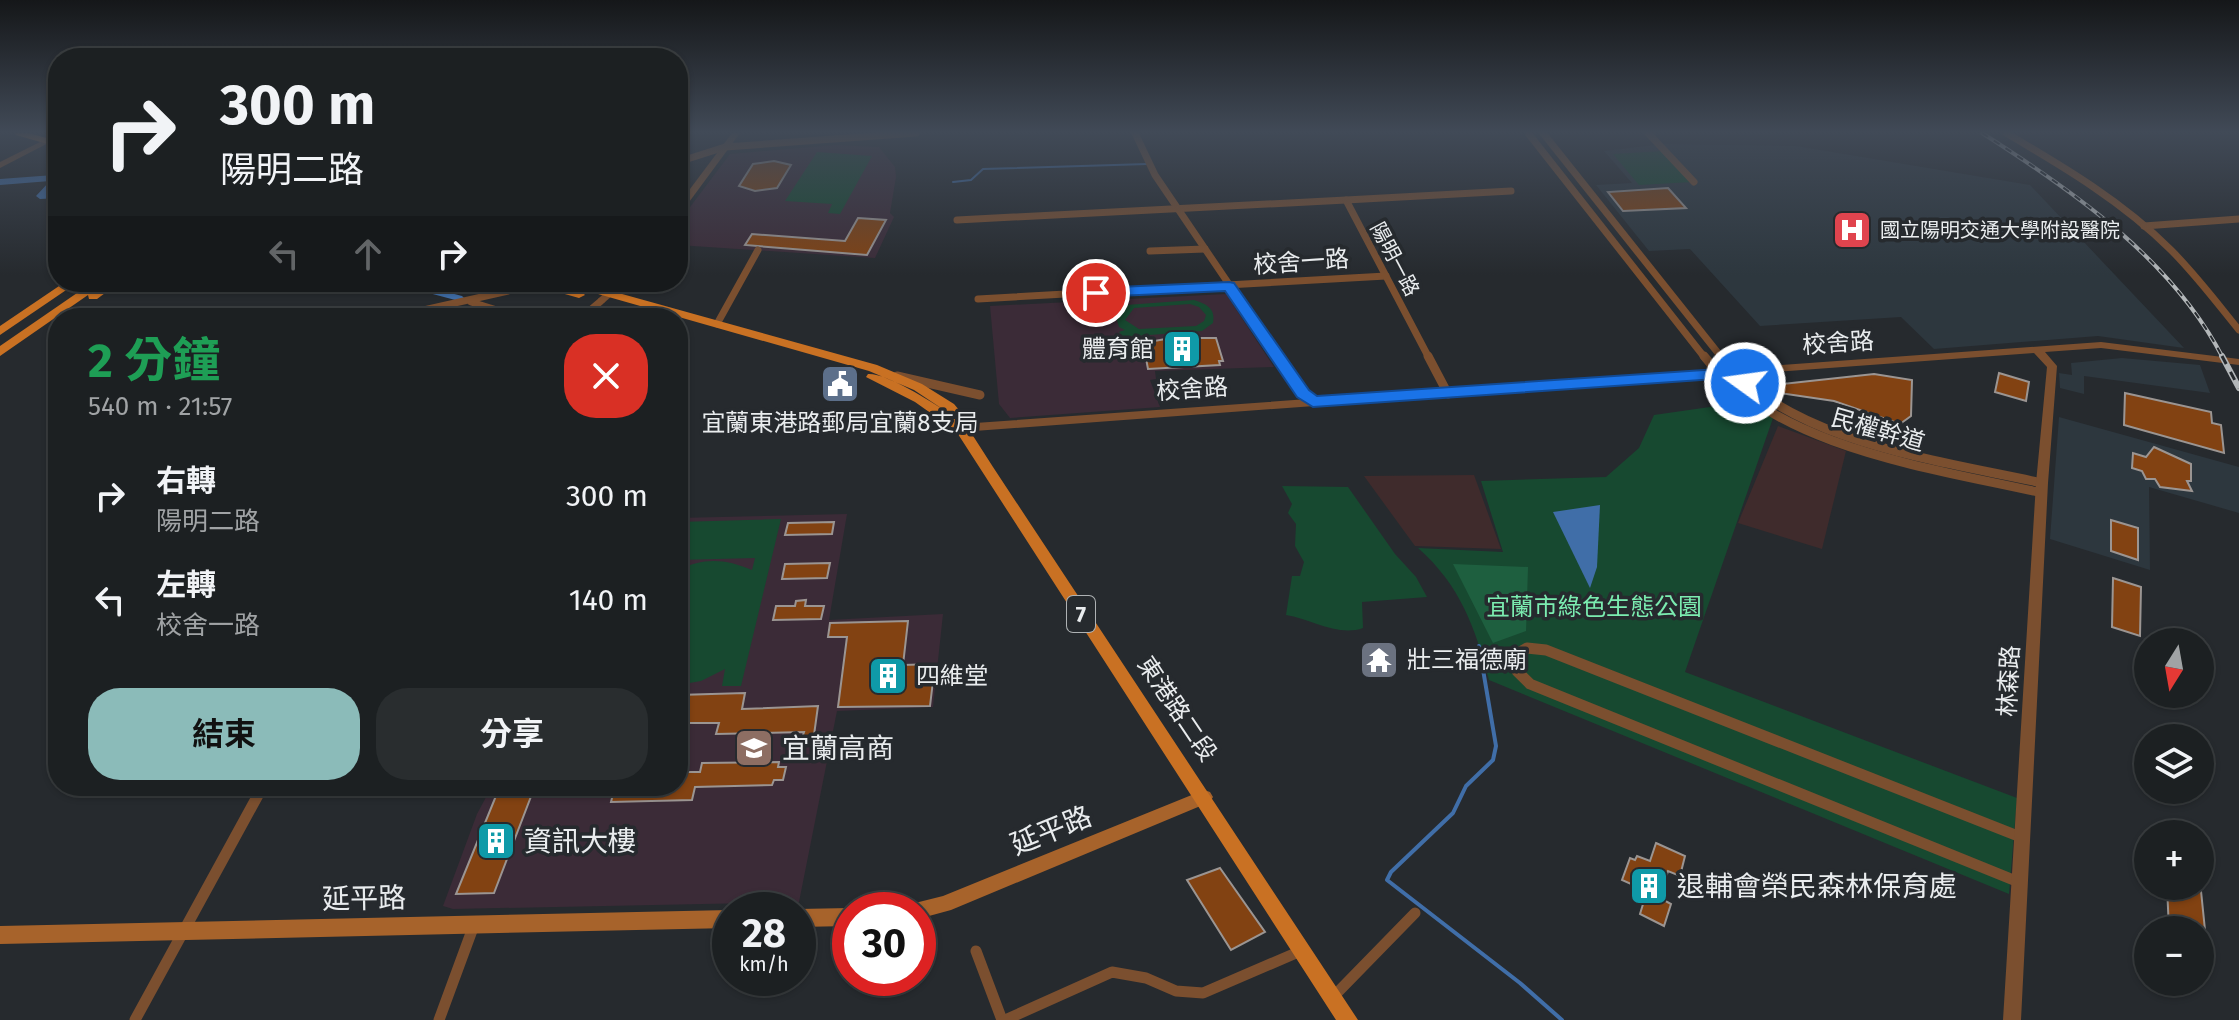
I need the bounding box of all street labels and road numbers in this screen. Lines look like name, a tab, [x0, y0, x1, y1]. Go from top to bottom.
street label: 陽明一路	[1366, 218, 1424, 300]
street label: 校舍一路	[1252, 245, 1350, 279]
street label: 校舍路	[1801, 327, 1875, 359]
street label: 校舍路	[1155, 373, 1229, 405]
street label: 民權幹道	[1828, 403, 1928, 457]
road number: 7	[1067, 596, 1095, 632]
street label: 林森路	[1993, 644, 2025, 718]
street label: 東港路二段	[1132, 651, 1222, 767]
street label: 延平路	[1006, 799, 1096, 861]
street label: 延平路	[322, 881, 406, 916]

